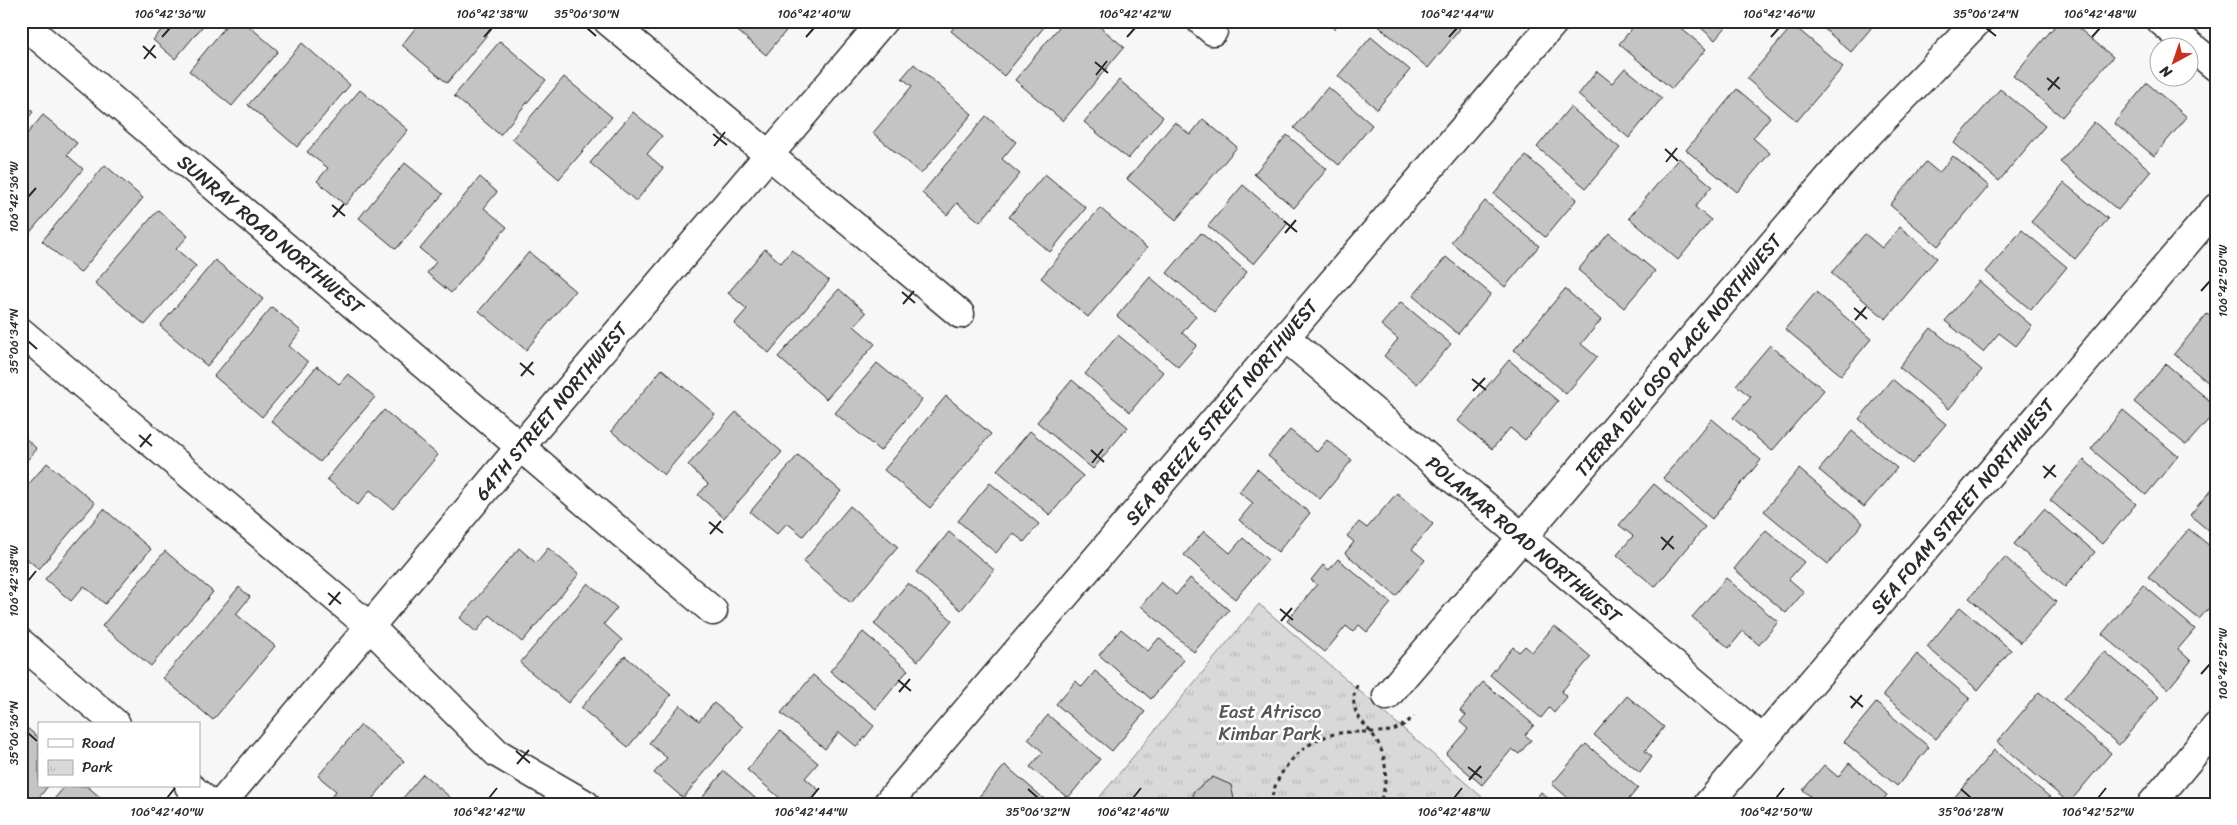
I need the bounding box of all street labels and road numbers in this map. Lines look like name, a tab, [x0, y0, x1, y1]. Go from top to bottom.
street label: SUNRAY ROAD NORTHWEST	[170, 146, 373, 324]
street label: TIERRA DEL OSO PLACE NORTHWEST	[1566, 225, 1792, 485]
street label: SEA BREEZE STREET NORTHWEST	[1116, 290, 1327, 533]
street label: 64TH STREET NORTHWEST	[466, 313, 637, 508]
street label: SEA FOAM STREET NORTHWEST	[1862, 390, 2064, 622]
street label: POLAMAR ROAD NORTHWEST	[1418, 447, 1630, 633]

